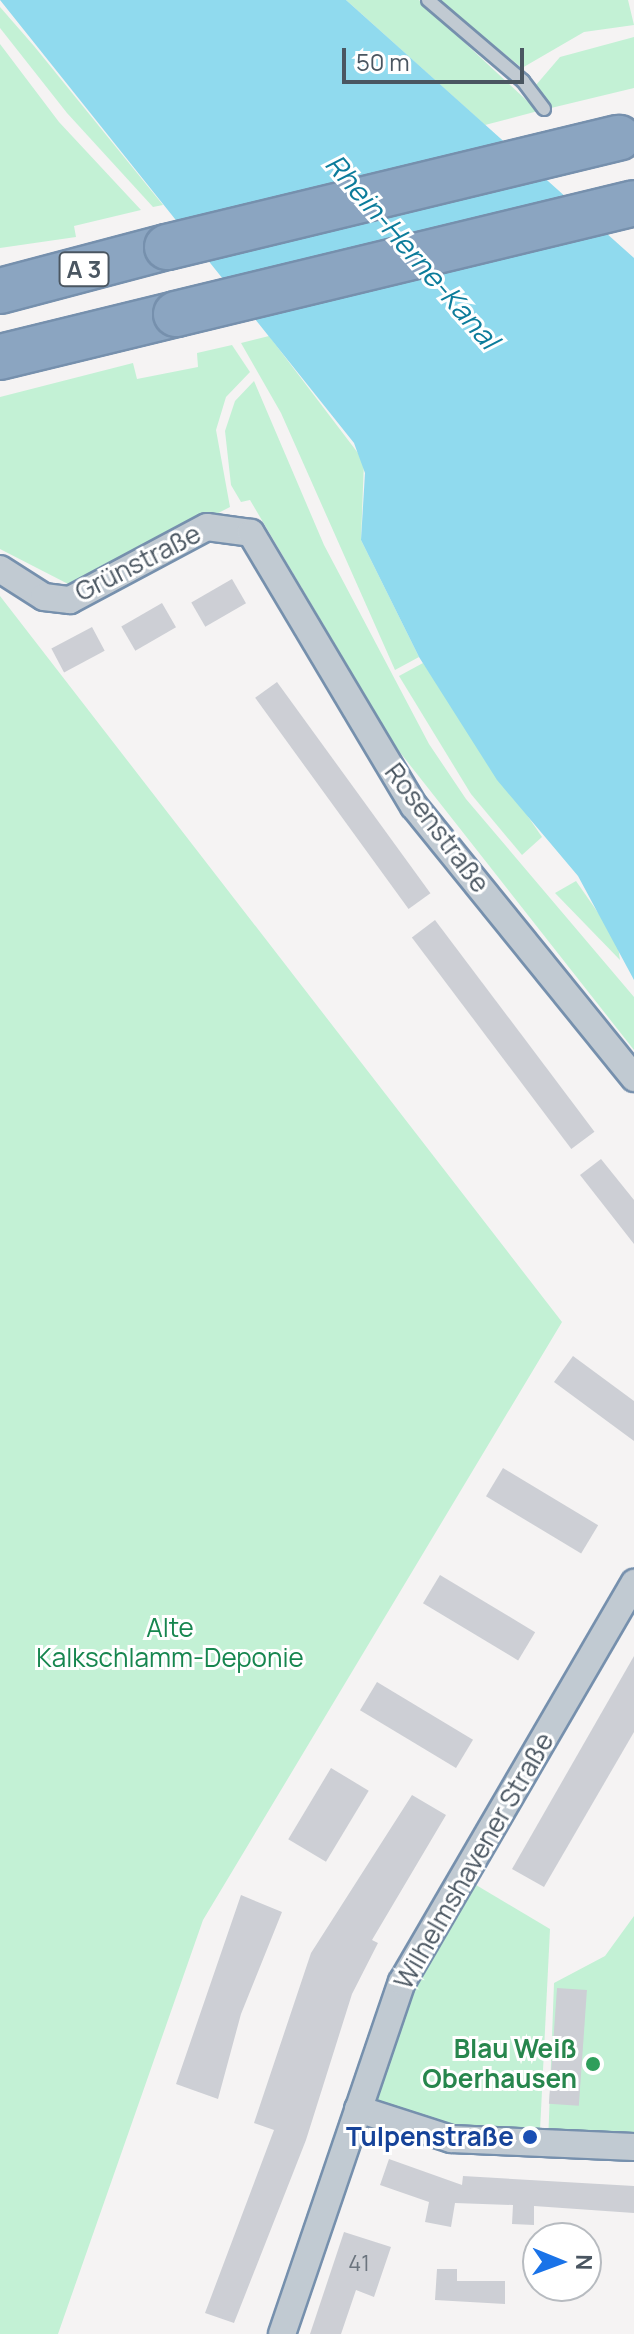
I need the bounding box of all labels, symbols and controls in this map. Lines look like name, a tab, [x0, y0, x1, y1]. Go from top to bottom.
scale bar	[346, 32, 528, 82]
text: 50 m	[356, 45, 410, 78]
water label: Rhein-Herne-Kanal	[319, 147, 507, 355]
road number: A 3	[58, 249, 110, 289]
street label: Grünstraße	[70, 518, 206, 608]
street label: Rosenstraße	[378, 757, 496, 899]
park label: Alte Kalkschlamm-Deponie	[36, 1612, 304, 1674]
street label: Wilhelmshavener Straße	[388, 1727, 560, 1995]
place label: Blau Weiß Oberhausen	[422, 2033, 577, 2094]
marker: Blau Weiß Oberhausen	[584, 2055, 602, 2073]
place label: Tulpenstraße	[346, 2121, 514, 2153]
marker: Tulpenstraße	[521, 2128, 539, 2146]
north arrow	[522, 2222, 602, 2302]
house number: 41	[348, 2251, 370, 2277]
text: N	[569, 2254, 599, 2271]

